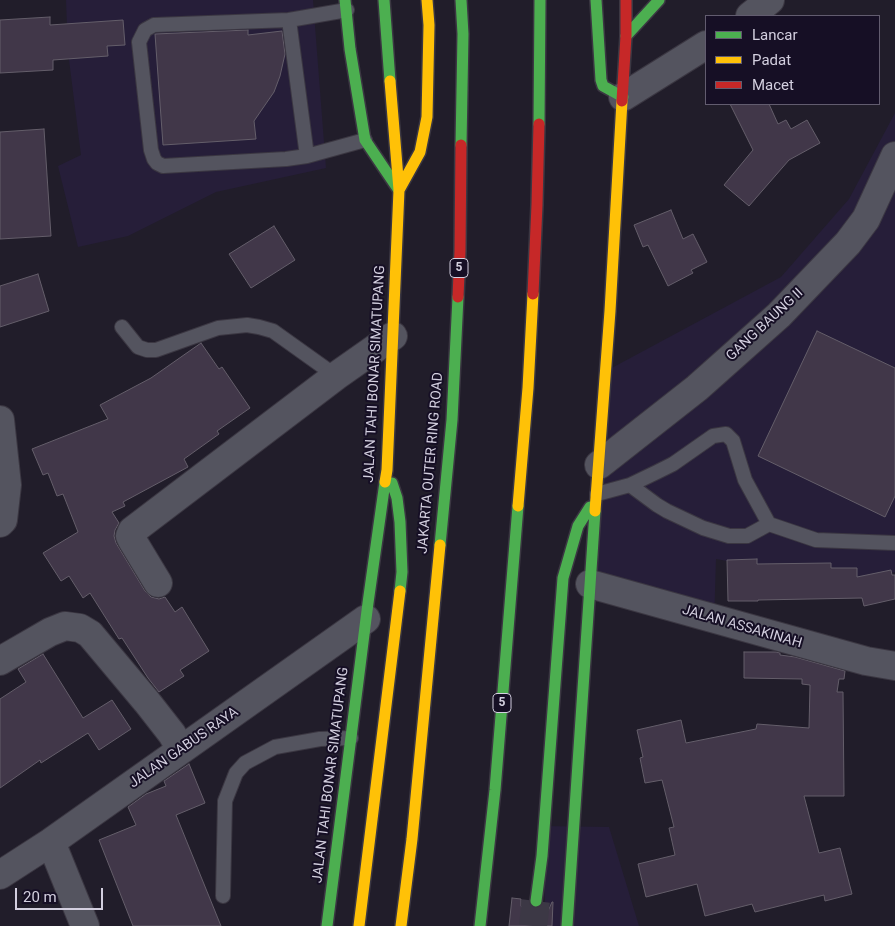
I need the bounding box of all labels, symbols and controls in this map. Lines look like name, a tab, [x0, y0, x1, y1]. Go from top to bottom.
legend	[705, 15, 880, 105]
text: Lancar	[752, 26, 798, 44]
text: Padat	[752, 51, 791, 69]
text: Macet	[752, 76, 794, 94]
road number: 5	[450, 258, 468, 278]
street label: JALAN TAHI BONAR SIMATUPANG	[361, 265, 389, 483]
street label: GANG BAUNG II	[723, 285, 807, 365]
street label: JAKARTA OUTER RING ROAD	[415, 372, 447, 554]
street label: JALAN ASSAKINAH	[680, 602, 804, 652]
street label: JALAN TAHI BONAR SIMATUPANG	[309, 666, 353, 884]
road number: 5	[493, 694, 511, 712]
street label: JALAN GABUS RAYA	[126, 704, 242, 792]
scale bar	[18, 878, 105, 910]
text: 20 m	[23, 888, 57, 906]

